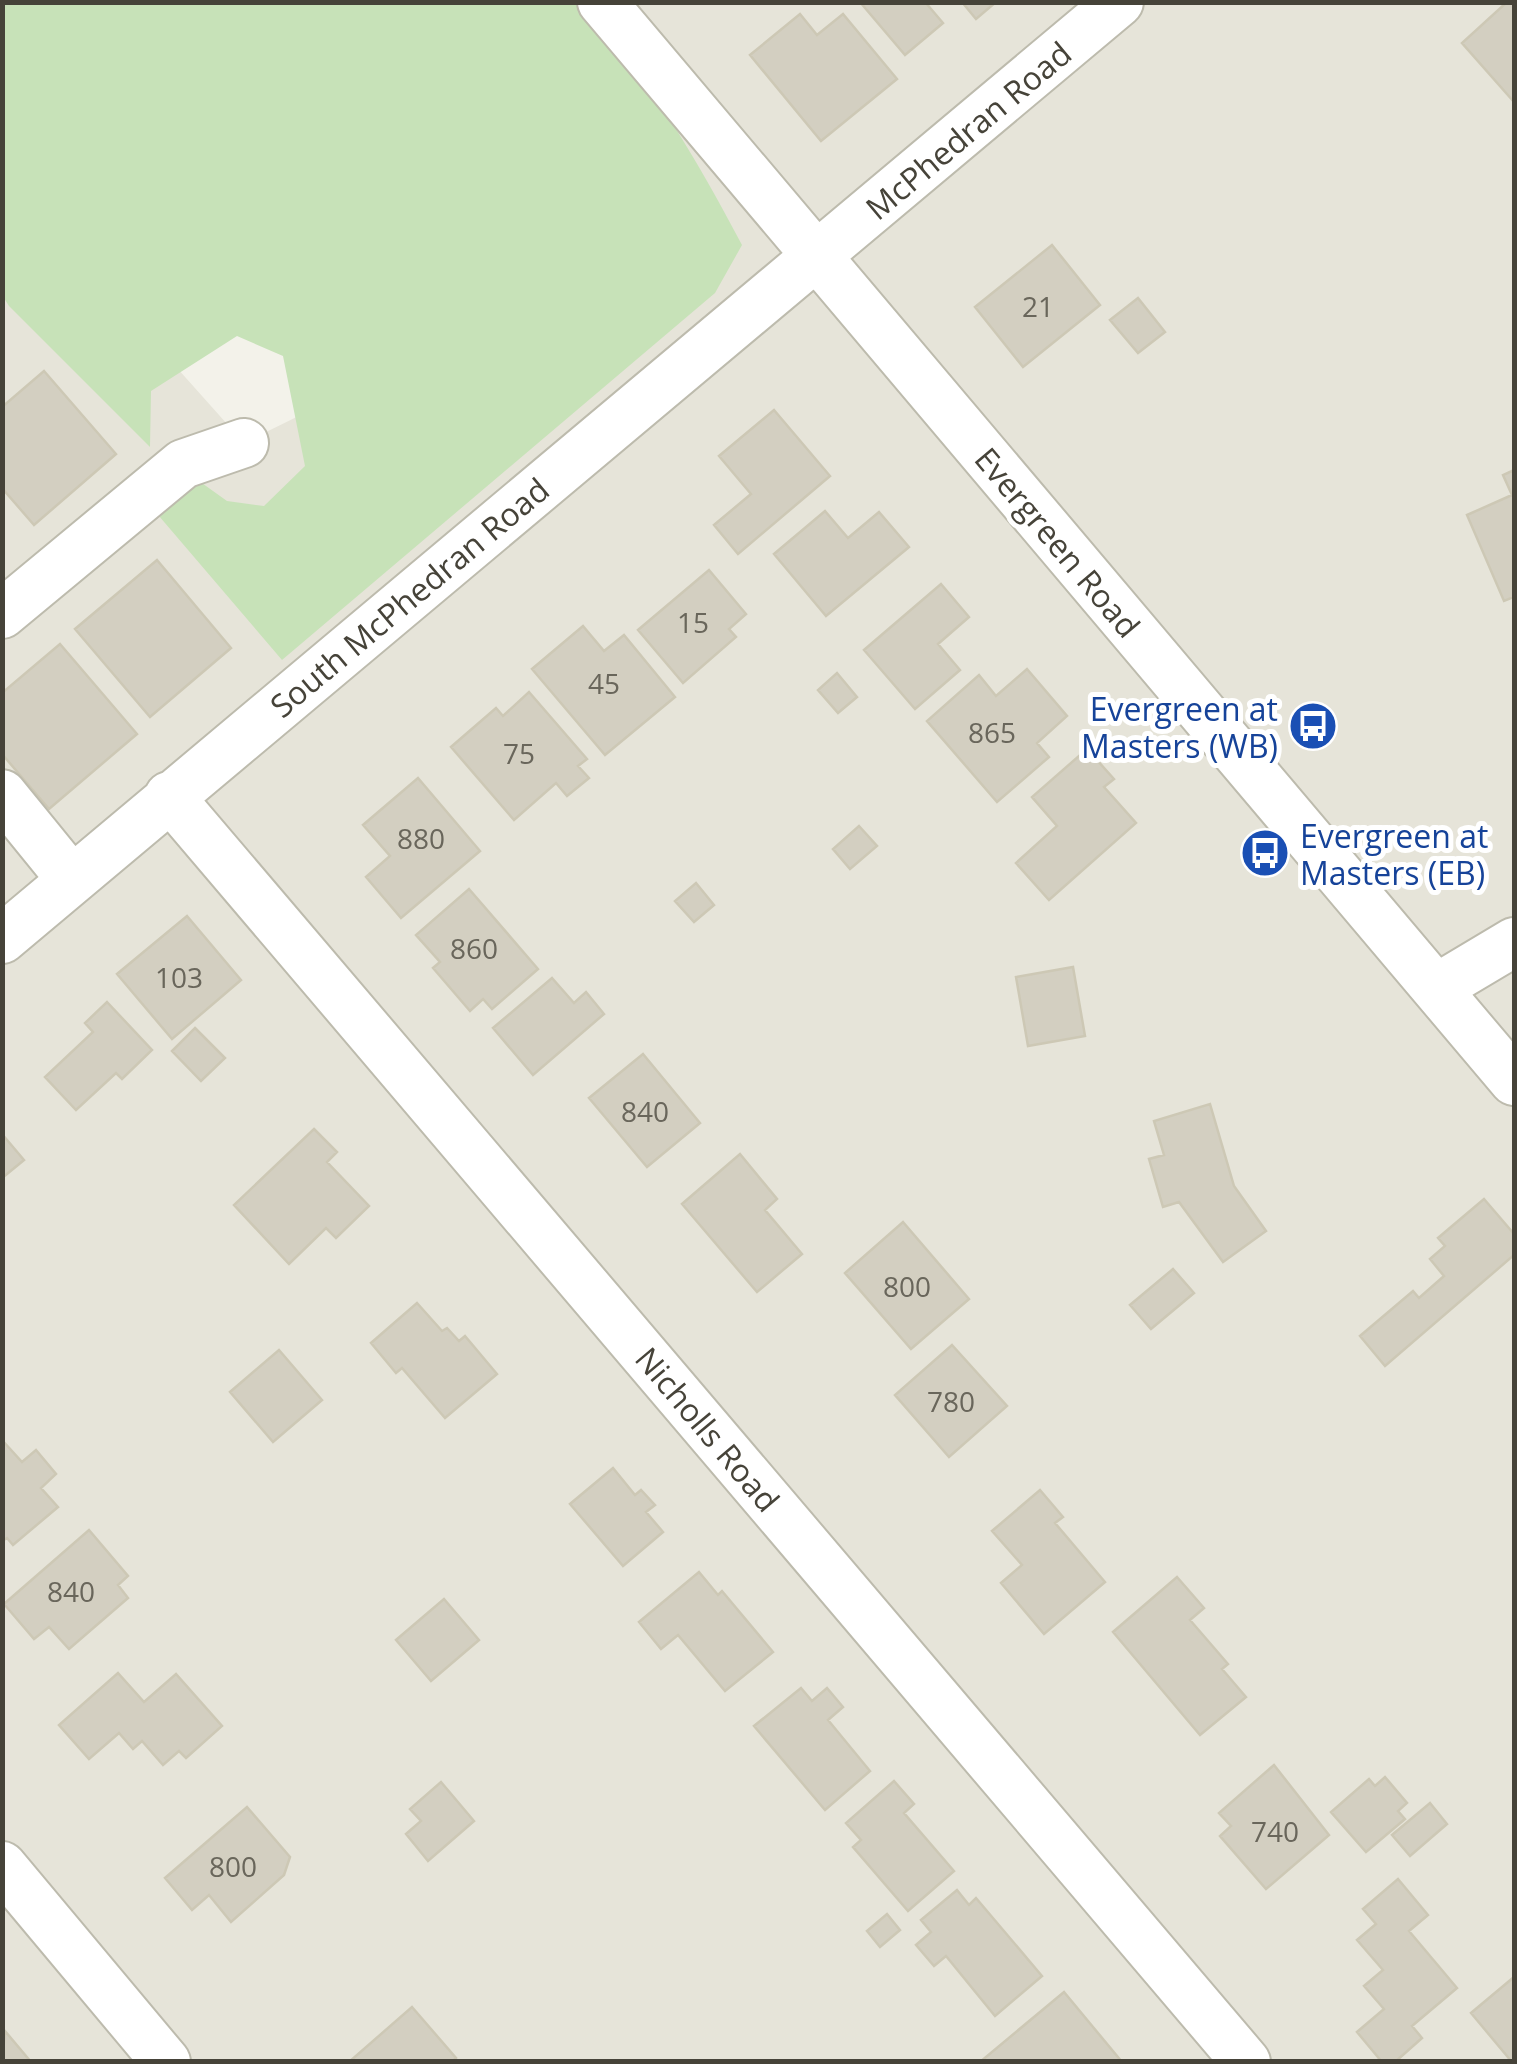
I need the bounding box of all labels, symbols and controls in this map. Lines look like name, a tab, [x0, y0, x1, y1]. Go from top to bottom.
street label: McPhedran Road	[856, 31, 1080, 229]
house number: 21	[1022, 287, 1054, 325]
street label: Evergreen Road	[966, 438, 1150, 646]
street label: South McPhedran Road	[261, 468, 557, 726]
house number: 15	[677, 603, 709, 641]
house number: 45	[588, 664, 620, 702]
place label: Evergreen at Masters (WB)	[1081, 687, 1278, 767]
bus stop icon: Evergreen at Masters (WB)	[1287, 700, 1339, 752]
house number: 865	[968, 713, 1016, 751]
house number: 75	[503, 734, 535, 772]
place label: Evergreen at Masters (EB)	[1300, 814, 1488, 894]
house number: 880	[397, 819, 445, 857]
bus stop icon: Evergreen at Masters (EB)	[1239, 827, 1291, 879]
house number: 860	[450, 929, 498, 967]
house number: 103	[155, 958, 203, 996]
house number: 840	[621, 1092, 669, 1130]
house number: 800	[883, 1267, 931, 1305]
street label: Nicholls Road	[626, 1338, 790, 1520]
house number: 780	[927, 1382, 975, 1420]
house number: 840	[47, 1572, 95, 1610]
house number: 740	[1251, 1812, 1299, 1850]
house number: 800	[209, 1847, 257, 1885]

